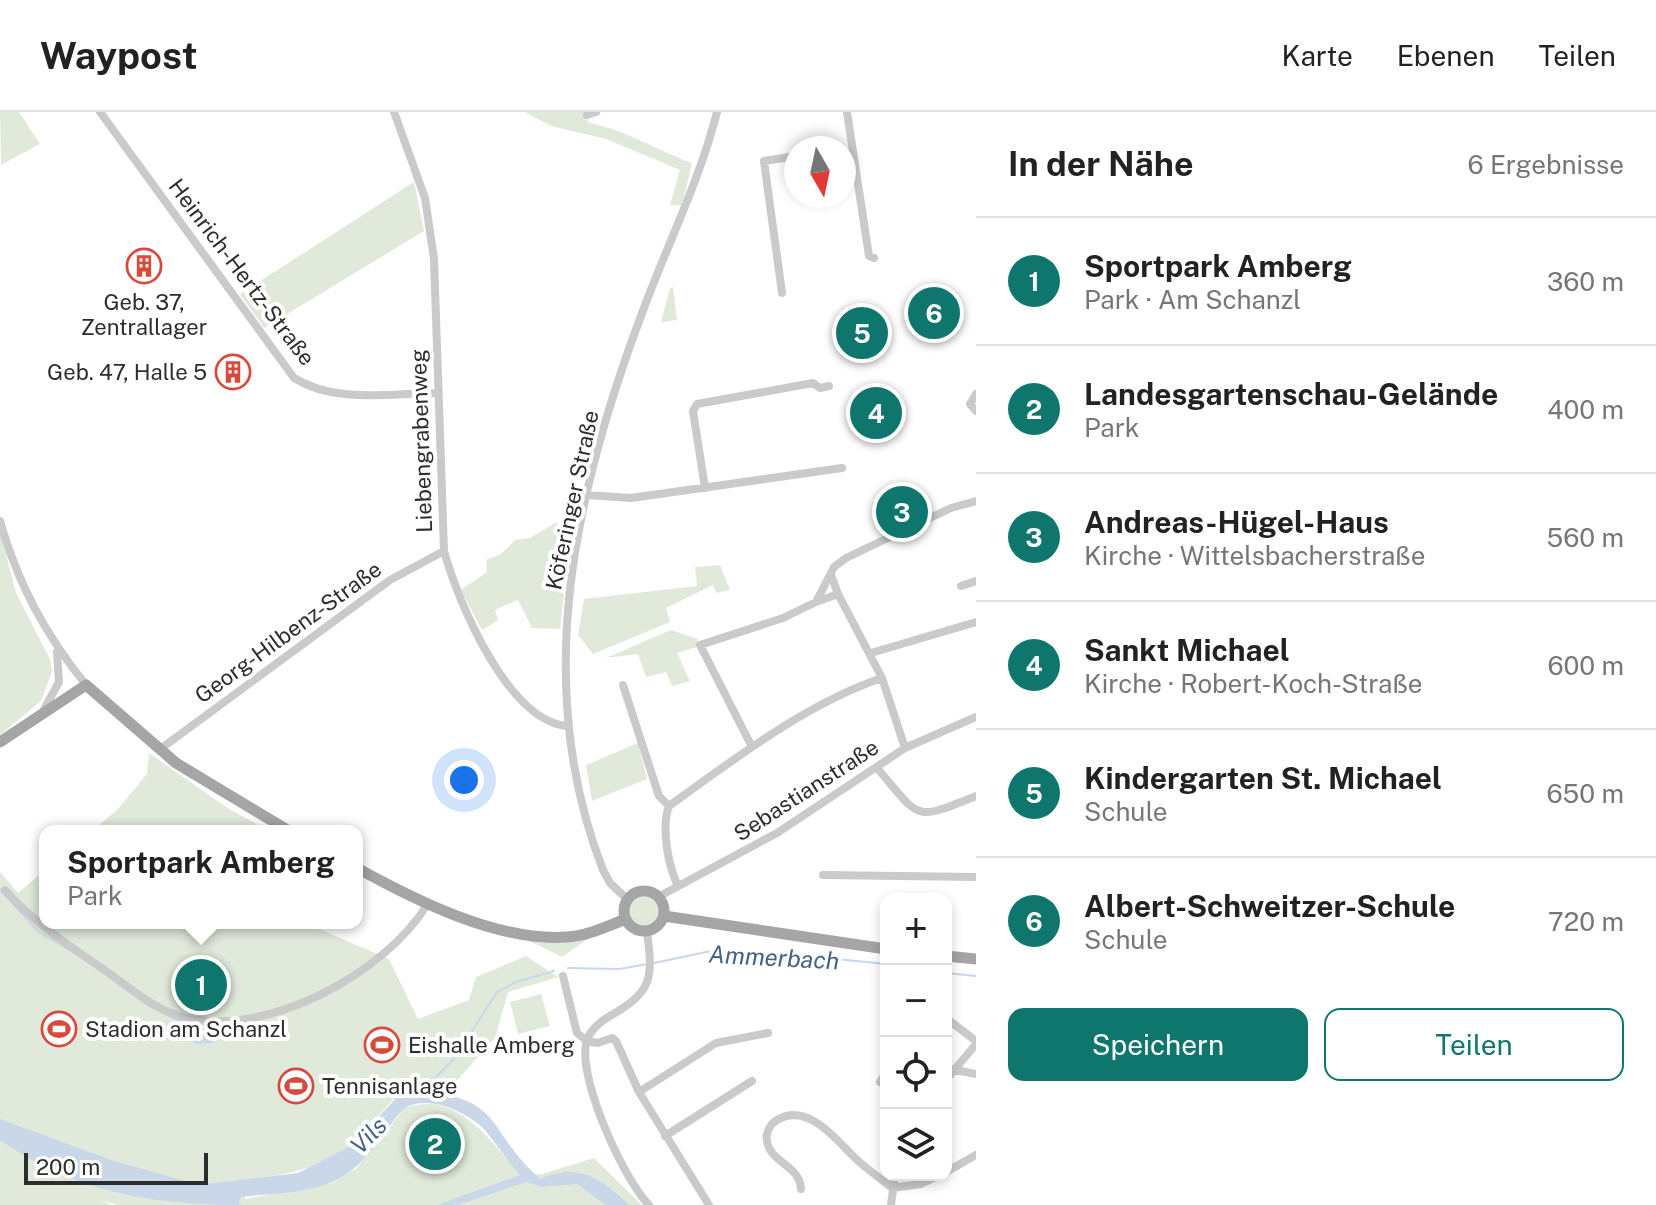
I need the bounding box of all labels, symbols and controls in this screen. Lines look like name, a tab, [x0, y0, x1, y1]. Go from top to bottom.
text: Waypost	[40, 33, 198, 78]
text: Karte	[1282, 39, 1353, 72]
text: Ebenen	[1397, 39, 1495, 72]
text: Teilen	[1539, 39, 1616, 72]
north arrow	[784, 136, 856, 208]
text: In der Nähe	[1008, 144, 1194, 184]
text: 6 Ergebnisse	[1468, 149, 1624, 180]
street label: Heinrich-Hertz-Straße	[163, 174, 321, 370]
building icon: Geb. 37, Zentrallager	[125, 247, 163, 285]
text: Sportpark Amberg	[1084, 248, 1352, 284]
text: 1	[1028, 266, 1040, 297]
text: 360 m	[1547, 266, 1624, 297]
pin: 6	[908, 283, 960, 343]
text: Park · Am Schanzl	[1084, 284, 1301, 315]
place label: Geb. 37, Zentrallager	[81, 289, 207, 340]
pin: 5	[836, 303, 888, 363]
street label: Liebengrabenweg	[405, 349, 437, 533]
building icon: Geb. 47, Halle 5	[214, 353, 252, 391]
place label: Geb. 47, Halle 5	[47, 359, 207, 385]
text: Landesgartenschau-Gelände	[1084, 376, 1498, 412]
pin: 4	[850, 383, 902, 443]
text: 2	[1026, 394, 1042, 425]
text: 400 m	[1547, 394, 1624, 425]
street label: Köferinger Straße	[540, 408, 604, 592]
text: Park	[1084, 412, 1139, 443]
pin: 3	[876, 482, 928, 542]
text: Andreas-Hügel-Haus	[1084, 504, 1389, 540]
text: 3	[1025, 522, 1043, 553]
text: 560 m	[1547, 522, 1624, 553]
text: Kirche · Wittelsbacherstraße	[1084, 540, 1425, 571]
street label: Georg-Hilbenz-Straße	[190, 556, 386, 708]
text: Sankt Michael	[1084, 632, 1290, 668]
text: 4	[1025, 650, 1043, 681]
text: 600 m	[1548, 650, 1624, 681]
text: Kirche · Robert-Koch-Straße	[1084, 668, 1422, 699]
street label: Sebastianstraße	[729, 734, 883, 846]
your location	[444, 760, 484, 800]
text: Kindergarten St. Michael	[1084, 760, 1442, 796]
text: 5	[1025, 778, 1043, 809]
text: 650 m	[1546, 778, 1624, 809]
text: Schule	[1084, 796, 1168, 827]
popup	[39, 825, 363, 929]
text: Sportpark Amberg	[67, 844, 335, 880]
text: Park	[67, 880, 123, 911]
text: Albert-Schweitzer-Schule	[1084, 888, 1455, 924]
map controls	[880, 893, 952, 1181]
button: +	[880, 893, 952, 965]
text: 6	[1025, 906, 1043, 937]
text: 720 m	[1548, 906, 1624, 937]
text: Schule	[1084, 924, 1168, 955]
water label: Ammerbach	[708, 940, 840, 974]
pin: 1	[175, 955, 227, 1015]
button: −	[880, 965, 952, 1037]
button: Speichern	[1008, 1008, 1308, 1081]
button: Teilen	[1324, 1008, 1624, 1081]
sports icon: Stadion am Schanzl	[40, 1010, 78, 1048]
place label: Stadion am Schanzl	[85, 1016, 287, 1042]
sports icon: Eishalle Amberg	[363, 1026, 401, 1064]
place label: Eishalle Amberg	[408, 1032, 575, 1058]
button: locate	[880, 1037, 952, 1109]
sports icon: Tennisanlage	[277, 1067, 315, 1105]
place label: Tennisanlage	[322, 1073, 457, 1099]
button: layers	[880, 1109, 952, 1181]
water label: Vils	[344, 1111, 392, 1159]
pin: 2	[409, 1114, 461, 1174]
scale bar	[24, 1149, 208, 1185]
text: 200 m	[36, 1154, 100, 1180]

